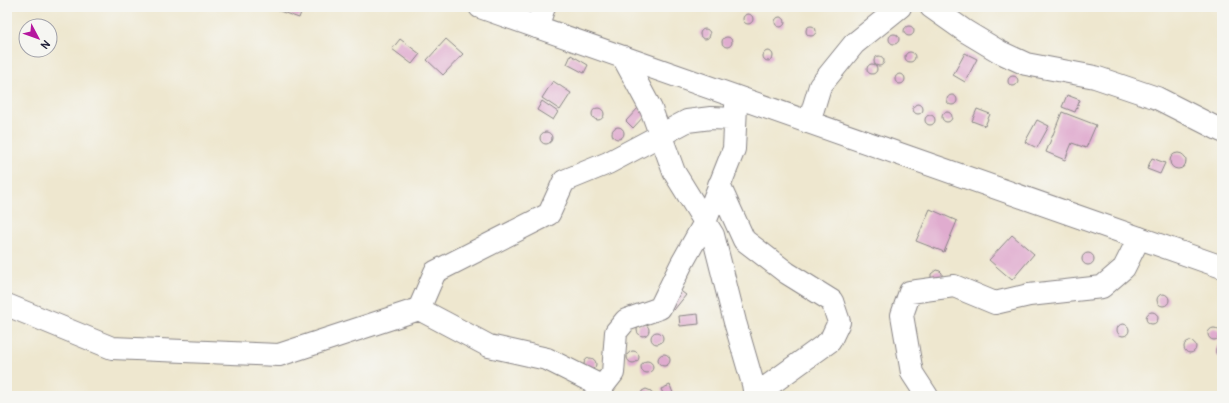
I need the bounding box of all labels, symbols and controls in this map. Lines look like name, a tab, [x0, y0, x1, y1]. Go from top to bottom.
north arrow	[18, 18, 58, 58]
text: N	[37, 37, 53, 52]

